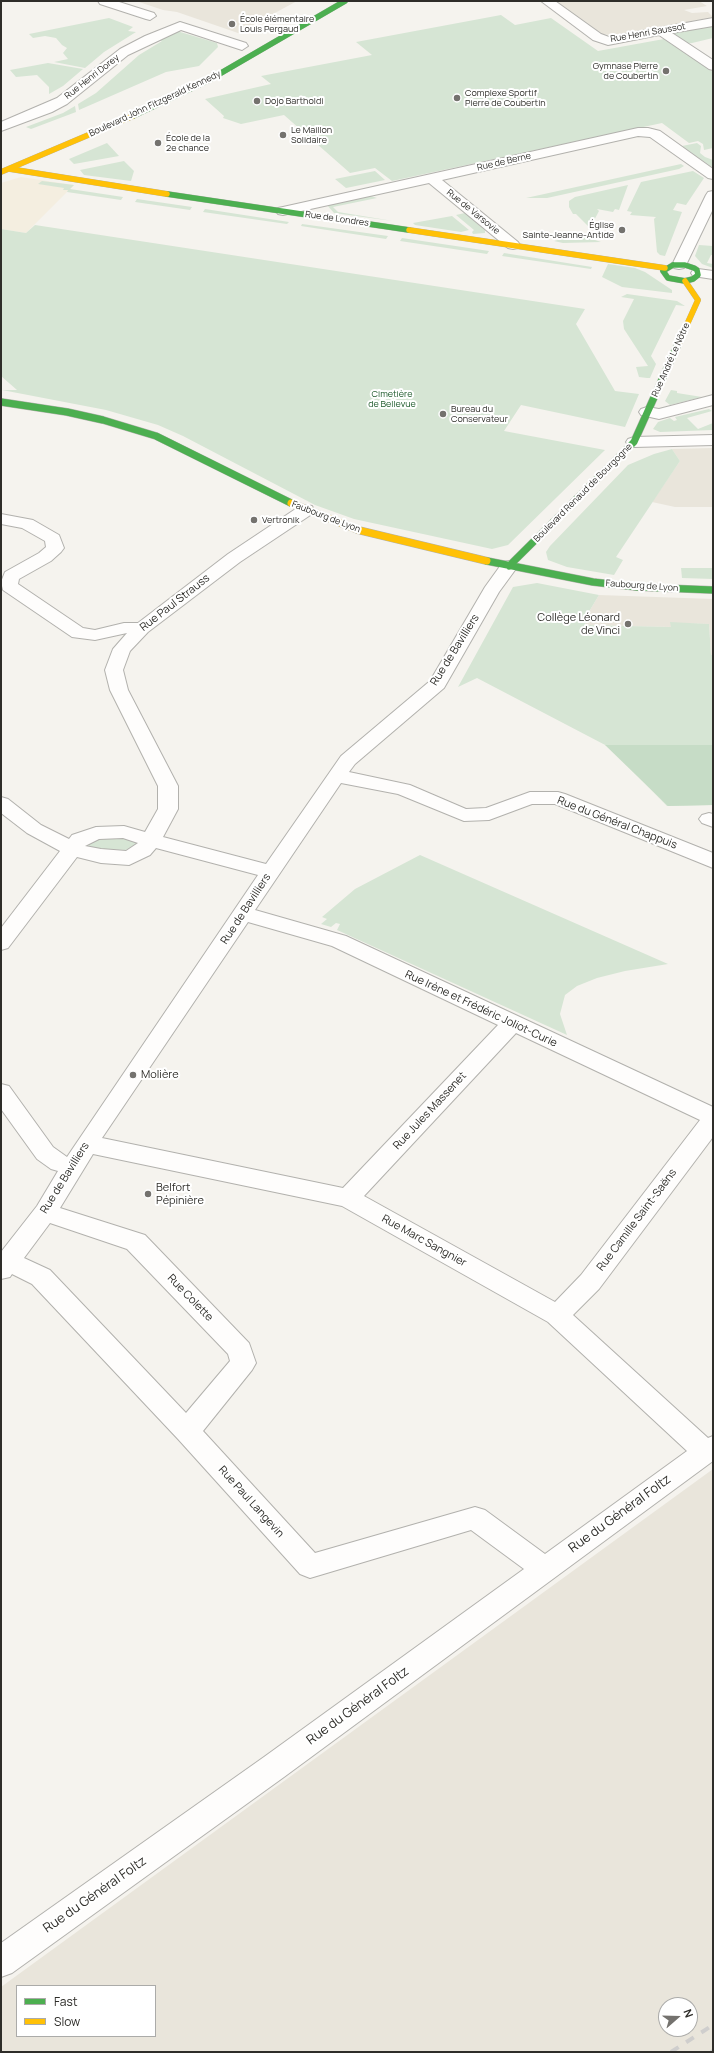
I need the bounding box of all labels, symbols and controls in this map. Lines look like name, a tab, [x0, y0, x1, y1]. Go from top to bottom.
place label: École élémentaire Louis Pergaud	[240, 14, 314, 35]
marker: École élémentaire Louis Pergaud	[227, 19, 237, 29]
street label: Rue Henri Saussot	[610, 21, 686, 45]
street label: Rue Henri Dorey	[63, 52, 121, 102]
place label: Gymnase Pierre de Coubertin	[593, 61, 658, 82]
marker: Gymnase Pierre de Coubertin	[661, 66, 671, 76]
street label: Boulevard John Fitzgerald Kennedy	[87, 69, 223, 139]
place label: Complexe Sportif Pierre de Coubertin	[465, 88, 546, 109]
marker: Complexe Sportif Pierre de Coubertin	[452, 93, 462, 103]
marker: Dojo Bartholdi	[252, 96, 262, 106]
place label: Dojo Bartholdi	[265, 96, 323, 106]
place label: Le Maillon Solidaire	[291, 125, 332, 146]
marker: Le Maillon Solidaire	[278, 130, 288, 140]
place label: École de la 2e chance	[166, 133, 210, 154]
marker: École de la 2e chance	[153, 138, 163, 148]
street label: Rue de Berne	[476, 151, 532, 173]
street label: Rue de Varsovie	[444, 187, 502, 237]
street label: Rue de Londres	[304, 209, 370, 229]
place label: Église Sainte-Jeanne-Antide	[523, 220, 614, 241]
marker: Église Sainte-Jeanne-Antide	[617, 225, 627, 235]
street label: Rue André Le Nôtre	[650, 321, 692, 399]
park label: Cimetière de Bellevue	[368, 389, 416, 410]
place label: Bureau du Conservateur	[451, 404, 508, 425]
marker: Bureau du Conservateur	[438, 409, 448, 419]
street label: Boulevard Renaud de Bourgogne	[532, 442, 634, 544]
street label: Faubourg de Lyon	[290, 499, 362, 535]
marker: Vertronik	[249, 515, 259, 525]
place label: Vertronik	[262, 515, 299, 525]
street label: Rue Paul Strauss	[137, 572, 213, 634]
street label: Faubourg de Lyon	[605, 578, 679, 594]
place label: Collège Léonard de Vinci	[537, 611, 620, 637]
street label: Rue de Bavilliers	[428, 612, 482, 688]
marker: Collège Léonard de Vinci	[623, 619, 633, 629]
street label: Rue du Général Chappuis	[555, 794, 679, 852]
street label: Rue de Bavilliers	[218, 871, 274, 947]
street label: Rue Irène et Frédéric Joliot-Curie	[403, 968, 559, 1050]
place label: Molière	[141, 1068, 179, 1082]
street label: Rue Jules Massenet	[391, 1069, 469, 1153]
marker: Molière	[128, 1070, 138, 1080]
street label: Rue de Bavilliers	[38, 1140, 92, 1216]
street label: Rue Camille Saint-Saëns	[594, 1166, 680, 1274]
place label: Belfort Pépinière	[156, 1181, 204, 1207]
marker: Belfort Pépinière	[143, 1189, 153, 1199]
street label: Rue Marc Sangnier	[379, 1212, 469, 1270]
street label: Rue Colette	[164, 1272, 216, 1324]
street label: Rue Paul Langevin	[215, 1464, 287, 1540]
street label: Rue du Général Foltz	[566, 1472, 674, 1556]
street label: Rue du Général Foltz	[304, 1664, 412, 1748]
street label: Rue du Général Foltz	[40, 1853, 150, 1937]
legend	[16, 1985, 156, 2037]
text: Fast	[54, 1993, 78, 2010]
north arrow	[658, 1997, 698, 2037]
text: N	[680, 2007, 697, 2019]
text: Slow	[54, 2013, 80, 2030]

